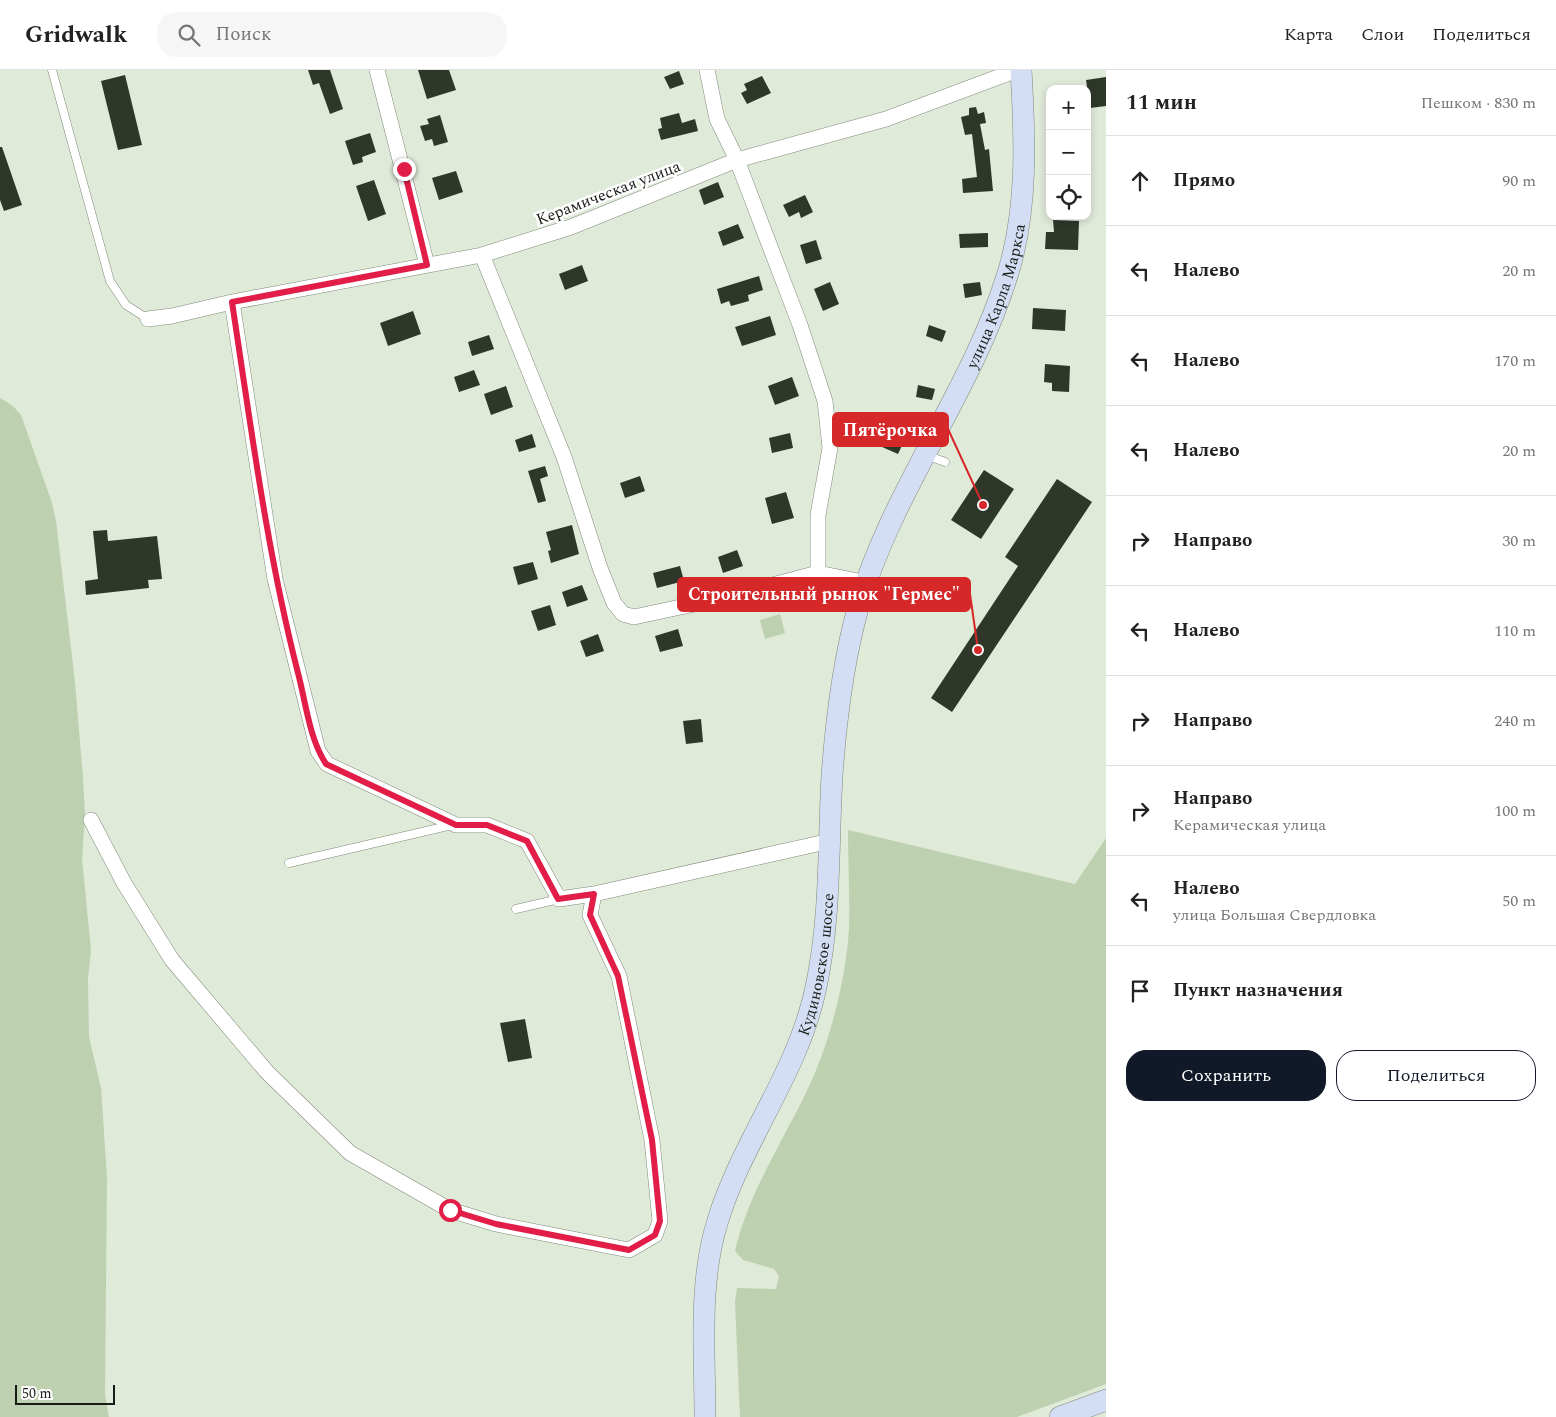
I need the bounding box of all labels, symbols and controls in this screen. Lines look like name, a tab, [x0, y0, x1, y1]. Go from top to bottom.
search box	[157, 12, 507, 57]
text: Gridwalk	[25, 17, 127, 53]
text: Поиск	[215, 20, 272, 49]
icon: search	[175, 21, 203, 49]
text: Карта	[1284, 21, 1333, 48]
text: Слои	[1361, 21, 1404, 48]
text: Поделиться	[1432, 21, 1531, 48]
map controls	[1046, 85, 1091, 220]
button: +	[1046, 85, 1091, 130]
text: 11 мин	[1126, 87, 1197, 119]
text: Пешком · 830 m	[1421, 91, 1536, 115]
button: −	[1046, 130, 1091, 175]
street label: Керамическая улица	[533, 154, 684, 232]
route end	[393, 158, 416, 181]
text: Прямо	[1173, 166, 1235, 195]
icon: ahead	[1126, 167, 1154, 195]
text: 90 m	[1502, 169, 1536, 193]
button: locate	[1046, 175, 1091, 220]
street label: улица Карла Маркса	[960, 222, 1032, 374]
text: Налево	[1173, 256, 1240, 285]
icon: left	[1126, 257, 1154, 285]
text: 20 m	[1502, 259, 1536, 283]
text: Налево	[1173, 346, 1240, 375]
icon: left	[1126, 347, 1154, 375]
text: 170 m	[1494, 349, 1536, 373]
callout: Пятёрочка	[833, 413, 948, 446]
text: Пятёрочка	[843, 417, 938, 444]
text: Налево	[1173, 436, 1240, 465]
icon: left	[1126, 437, 1154, 465]
text: 20 m	[1502, 439, 1536, 463]
text: Направо	[1173, 526, 1252, 555]
icon: right	[1126, 527, 1154, 555]
text: 30 m	[1502, 529, 1536, 553]
callout: Строительный рынок "Гермес"	[678, 578, 970, 611]
text: Строительный рынок "Гермес"	[688, 581, 960, 608]
text: Налево	[1173, 616, 1240, 645]
icon: left	[1126, 617, 1154, 645]
text: 110 m	[1494, 619, 1536, 643]
text: Направо	[1173, 706, 1252, 735]
icon: right	[1126, 707, 1154, 735]
text: 240 m	[1494, 709, 1536, 733]
text: Направо	[1173, 784, 1252, 813]
icon: right	[1126, 797, 1154, 825]
text: 100 m	[1494, 799, 1536, 823]
text: Керамическая улица	[1173, 813, 1326, 837]
text: Налево	[1173, 874, 1240, 903]
icon: left	[1126, 887, 1154, 915]
text: 50 m	[1502, 889, 1536, 913]
street label: Кудиновское шоссе	[792, 893, 841, 1039]
text: улица Большая Свердловка	[1173, 903, 1376, 927]
text: Пункт назначения	[1173, 976, 1343, 1005]
icon: arrive	[1126, 977, 1154, 1005]
button: Сохранить	[1126, 1050, 1326, 1101]
button: Поделиться	[1336, 1050, 1536, 1101]
route start	[439, 1199, 462, 1222]
scale bar	[15, 1382, 115, 1405]
text: 50 m	[22, 1383, 52, 1404]

